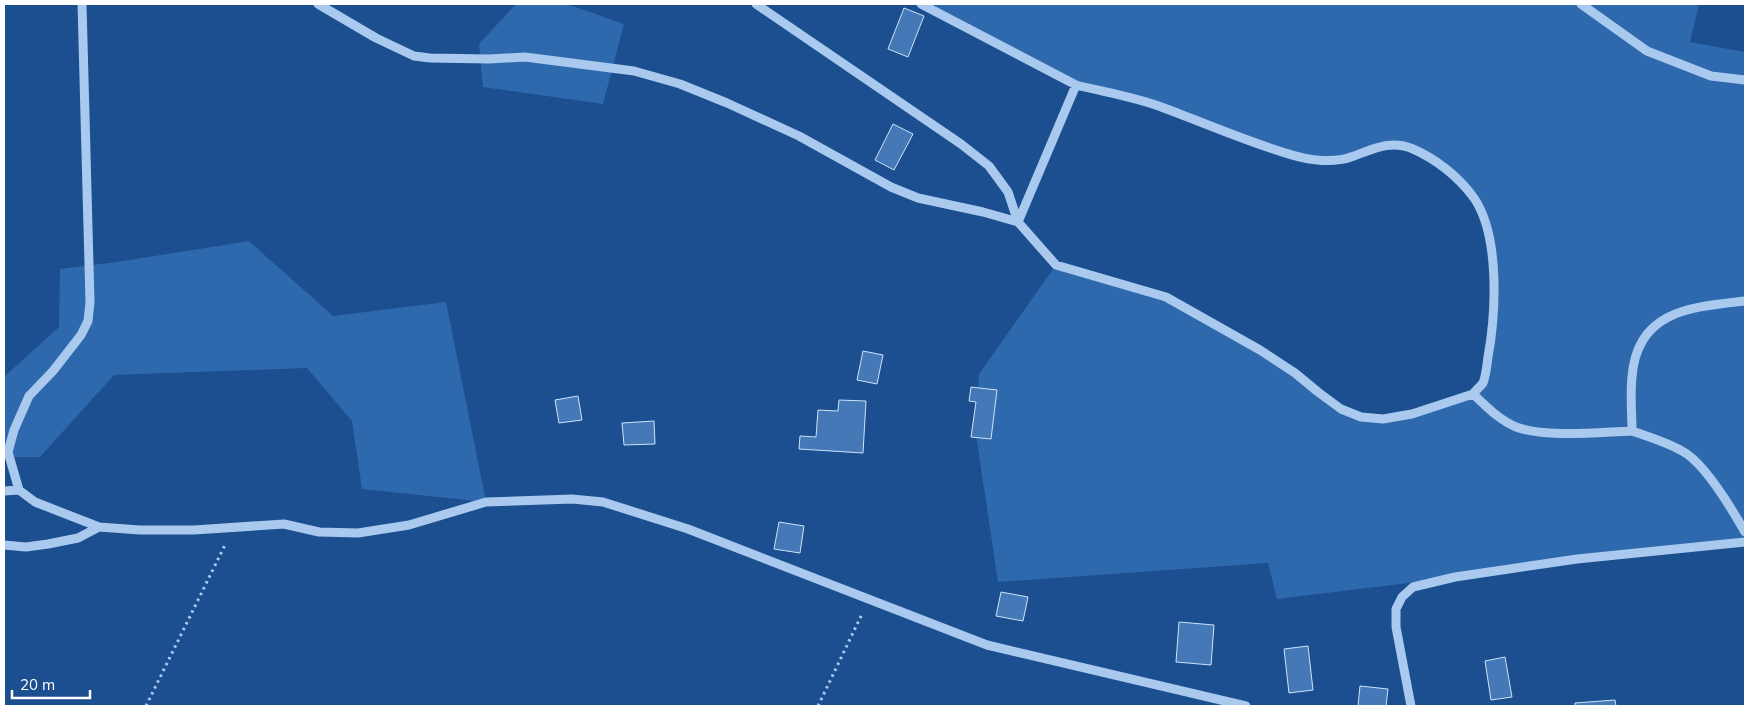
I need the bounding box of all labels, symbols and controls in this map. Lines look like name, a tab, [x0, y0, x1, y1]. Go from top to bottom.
scale bar	[12, 668, 90, 700]
text: 20 m	[20, 675, 55, 694]

